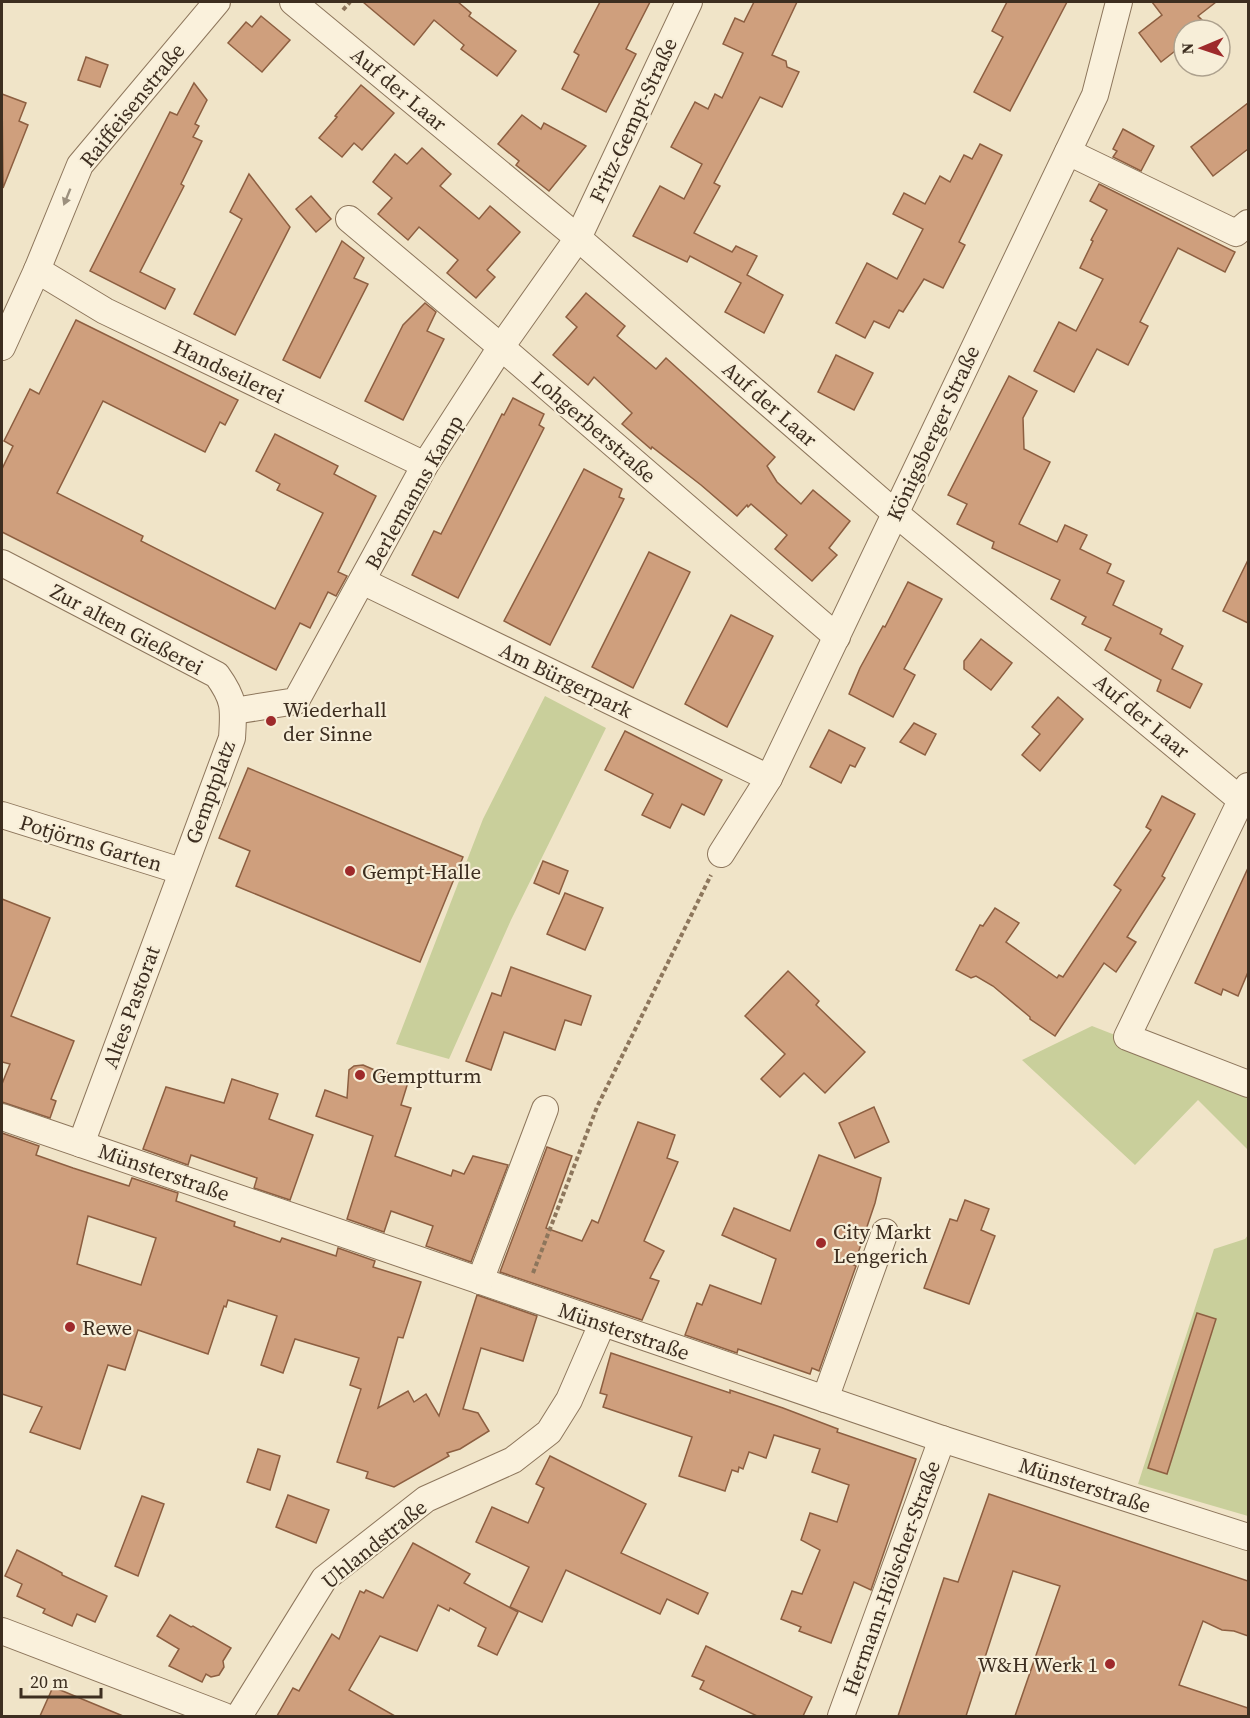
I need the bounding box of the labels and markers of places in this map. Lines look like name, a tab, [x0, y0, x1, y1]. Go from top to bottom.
place label: Wiederhall der Sinne	[283, 695, 387, 748]
marker: Wiederhall der Sinne	[264, 714, 278, 728]
place label: Gempt-Halle	[362, 857, 481, 886]
marker: Gempt-Halle	[343, 864, 357, 878]
place label: Gemptturm	[372, 1061, 482, 1090]
marker: Gemptturm	[353, 1068, 367, 1082]
place label: City Markt Lengerich	[833, 1217, 931, 1270]
marker: City Markt Lengerich	[814, 1236, 828, 1250]
place label: Rewe	[82, 1313, 132, 1342]
marker: Rewe	[63, 1320, 77, 1334]
place label: W&H Werk 1	[978, 1650, 1098, 1679]
marker: W&H Werk 1	[1103, 1657, 1117, 1671]

